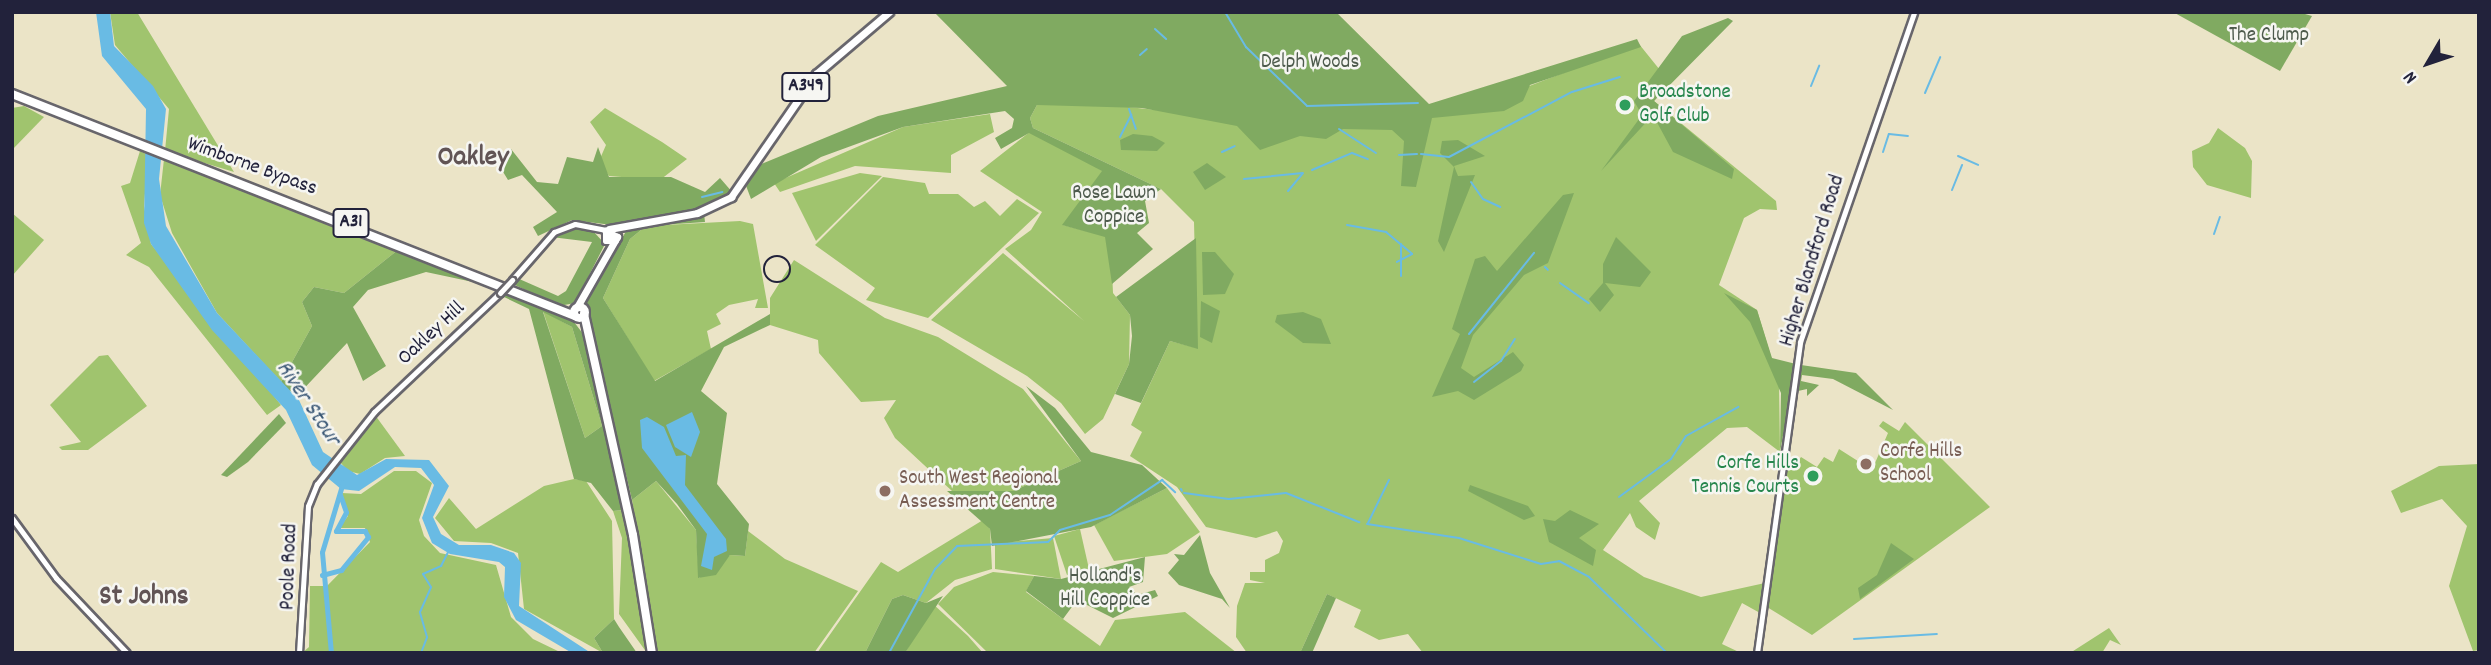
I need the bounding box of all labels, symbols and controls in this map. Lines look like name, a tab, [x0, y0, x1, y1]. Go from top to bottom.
park label: The Clump	[2229, 23, 2309, 49]
north arrow	[2393, 28, 2463, 98]
park label: Delph Woods	[1261, 50, 1359, 76]
text: N	[2398, 64, 2425, 89]
road number: A349	[780, 72, 832, 102]
place label: Broadstone Golf Club	[1639, 80, 1731, 130]
marker: Broadstone Golf Club	[1617, 97, 1633, 113]
street label: Wimborne Bypass	[184, 132, 320, 202]
district label: Oakley	[437, 142, 509, 176]
street label: Higher Blandford Road	[1775, 172, 1851, 350]
park label: Rose Lawn Coppice	[1072, 181, 1156, 231]
road number: A31	[332, 208, 370, 238]
street label: Oakley Hill	[393, 297, 471, 371]
water label: River Stour	[269, 356, 345, 452]
place label: Corfe Hills School	[1880, 439, 1962, 489]
place label: Corfe Hills Tennis Courts	[1691, 451, 1799, 501]
marker: Corfe Hills School	[1858, 456, 1874, 472]
place label: South West Regional Assessment Centre	[899, 466, 1058, 516]
marker: Corfe Hills Tennis Courts	[1805, 468, 1821, 484]
marker: South West Regional Assessment Centre	[877, 483, 893, 499]
street label: Poole Road	[276, 523, 304, 611]
park label: Holland's Hill Coppice	[1060, 564, 1150, 614]
district label: St Johns	[99, 581, 189, 615]

